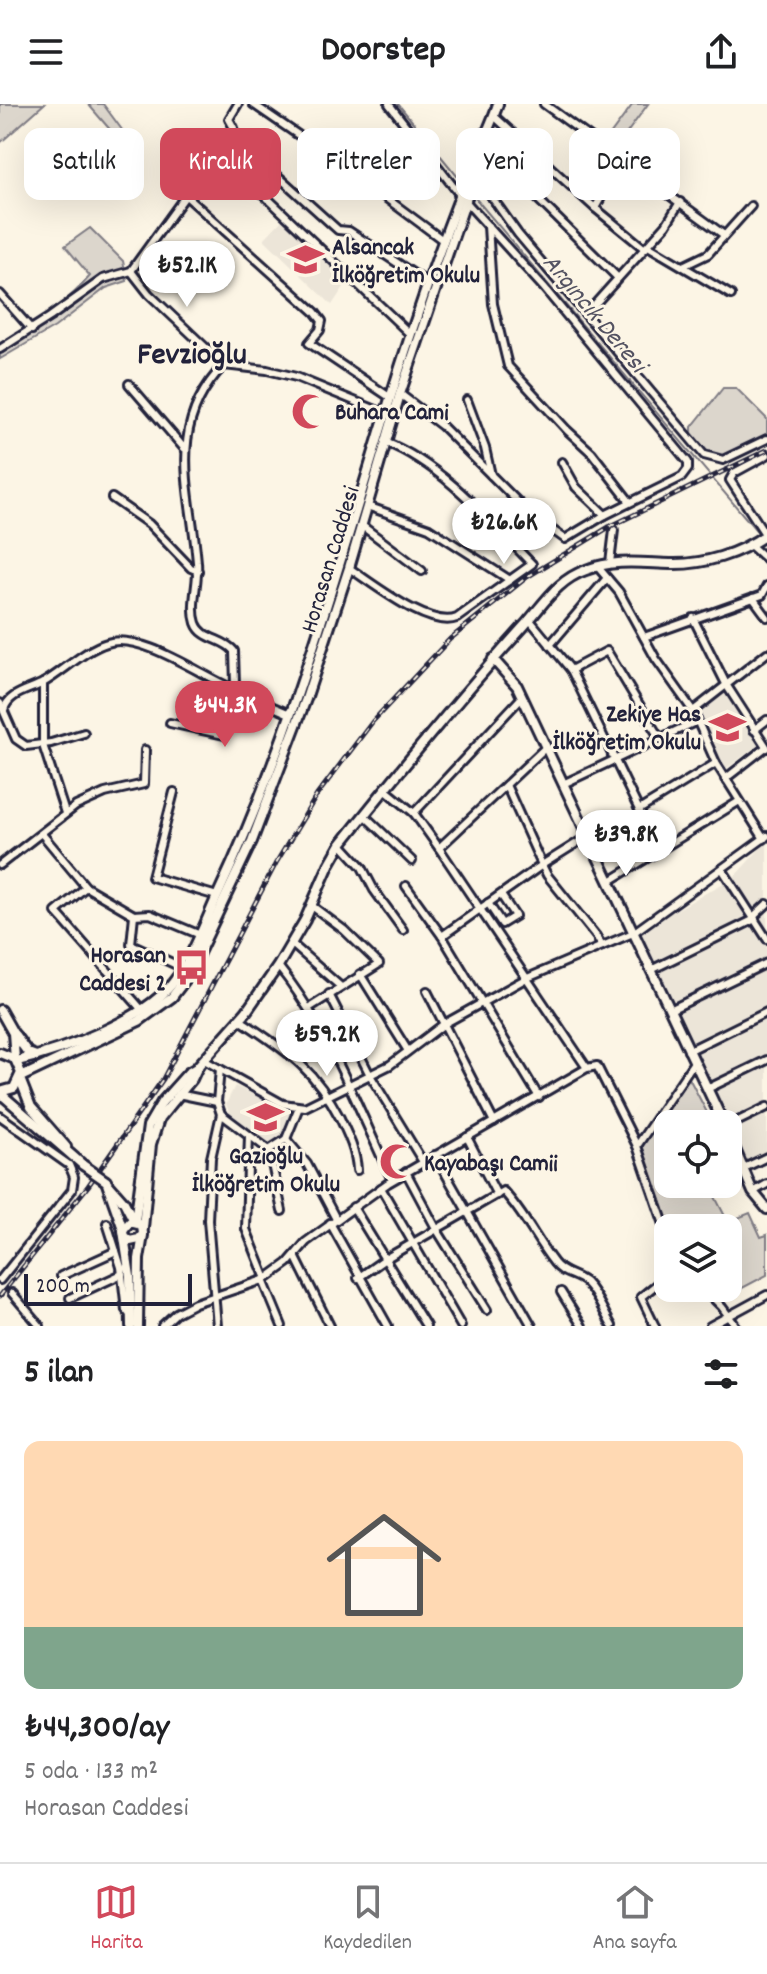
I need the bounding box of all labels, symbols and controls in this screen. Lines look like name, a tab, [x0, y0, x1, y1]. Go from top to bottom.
text: Doorstep	[321, 26, 446, 78]
icon: menu	[24, 30, 68, 74]
icon: share	[699, 30, 743, 74]
chip: Satılık	[24, 128, 144, 200]
chip: Kiralık	[160, 128, 281, 200]
chip: Filtreler	[297, 128, 440, 200]
chip: Yeni	[456, 128, 553, 200]
chip: Daire	[569, 128, 680, 200]
place label: Alsancak İlköğretim Okulu	[332, 232, 480, 294]
pin: ₺52.1K	[122, 241, 252, 309]
school or university icon: Alsancak İlköğretim Okulu	[287, 241, 325, 279]
water label: Argıncık Deresi	[532, 247, 657, 385]
text: ₺52.1K	[157, 248, 217, 285]
district label: Fevzioğlu	[137, 334, 247, 380]
mosque icon: Buhara Cami	[290, 392, 328, 430]
place label: Buhara Cami	[335, 397, 449, 431]
street label: Horasan Caddesi	[293, 482, 370, 637]
pin: ₺26.6K	[439, 498, 569, 566]
text: ₺26.6K	[470, 505, 538, 542]
pin: ₺44.3K	[160, 681, 290, 749]
text: ₺44.3K	[193, 688, 257, 725]
place label: Zekiye Has İlköğretim Okulu	[553, 699, 701, 761]
school or university icon: Zekiye Has İlköğretim Okulu	[708, 708, 746, 746]
pin: ₺39.8K	[561, 810, 691, 878]
text: ₺39.8K	[594, 817, 658, 854]
place label: Horasan Caddesi 2	[79, 940, 166, 1002]
bus stop icon: Horasan Caddesi 2	[173, 949, 211, 987]
pin: ₺59.2K	[262, 1010, 392, 1078]
text: ₺59.2K	[294, 1017, 360, 1054]
school or university icon: Gazioğlu İlköğretim Okulu	[247, 1099, 285, 1137]
map controls	[654, 1110, 742, 1302]
button: locate	[654, 1110, 742, 1198]
place label: Gazioğlu İlköğretim Okulu	[192, 1141, 340, 1203]
mosque icon: Kayabaşı Camii	[379, 1143, 417, 1181]
place label: Kayabaşı Camii	[424, 1148, 558, 1182]
button: layers	[654, 1214, 742, 1302]
scale bar	[24, 1270, 192, 1306]
text: 200 m	[36, 1272, 90, 1303]
text: 5 ilan	[24, 1350, 94, 1399]
icon: filters	[699, 1352, 743, 1396]
icon: home	[312, 1493, 456, 1637]
text: ₺44,300/ay	[24, 1705, 169, 1754]
text: 5 oda · 133 m²	[24, 1754, 158, 1791]
text: Horasan Caddesi	[24, 1791, 188, 1828]
tab: Harita	[90, 1880, 143, 1959]
tab: Kaydedilen	[323, 1880, 412, 1959]
tab: Ana sayfa	[593, 1880, 677, 1959]

